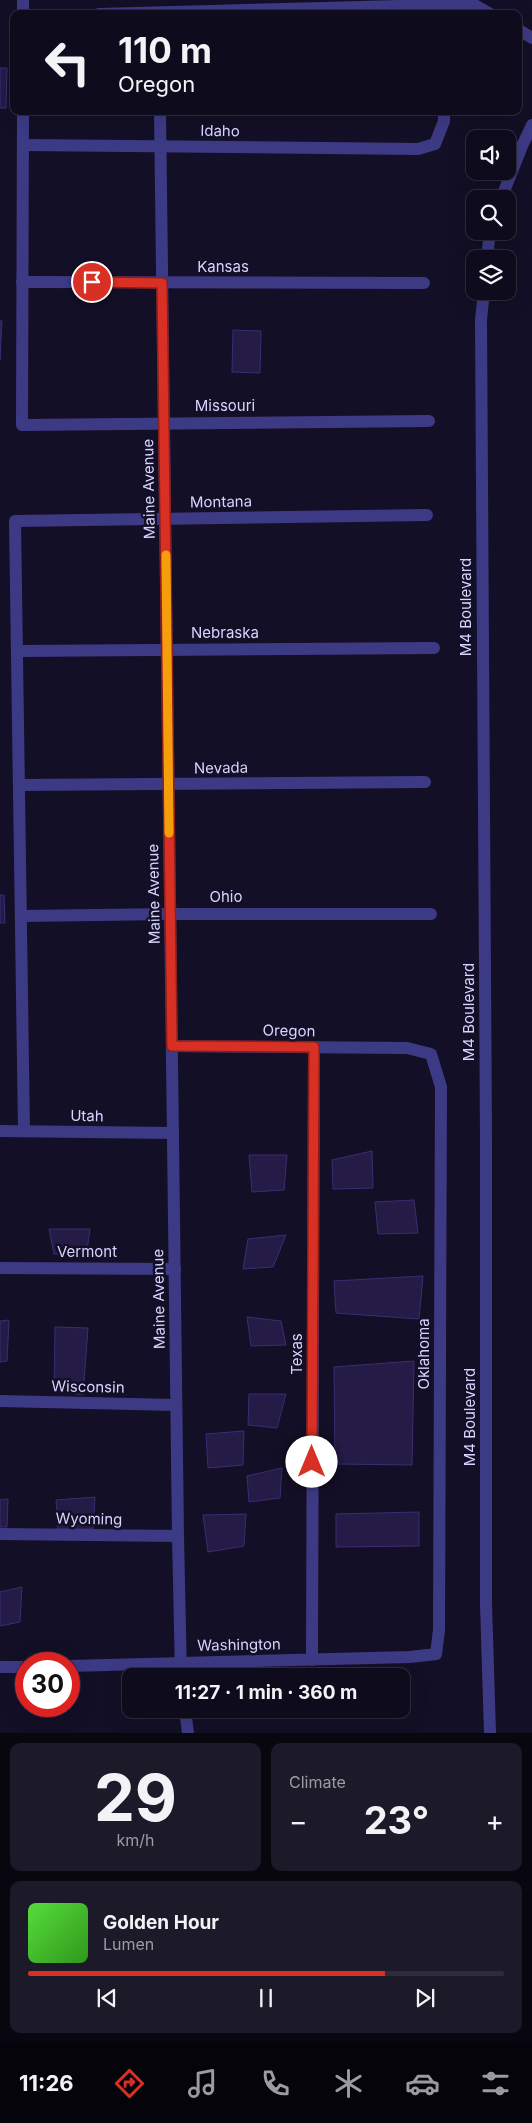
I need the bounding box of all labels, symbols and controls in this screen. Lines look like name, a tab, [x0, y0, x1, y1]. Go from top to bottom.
text: 110 m	[118, 29, 212, 71]
icon: left	[35, 30, 100, 95]
text: Oregon	[118, 71, 195, 97]
street label: Idaho	[200, 121, 240, 140]
map controls	[466, 130, 516, 300]
button: sound	[466, 130, 516, 180]
button: search	[466, 190, 516, 240]
button: layers	[466, 250, 516, 300]
street label: Kansas	[197, 257, 249, 276]
pin	[71, 261, 113, 303]
icon: arrive	[78, 268, 106, 296]
street label: Missouri	[195, 396, 255, 415]
street label: Maine Avenue	[138, 439, 159, 539]
street label: Montana	[190, 491, 252, 512]
street label: M4 Boulevard	[456, 558, 475, 656]
street label: Nebraska	[191, 623, 259, 642]
street label: Nevada	[194, 758, 248, 777]
street label: Maine Avenue	[143, 844, 164, 944]
street label: Ohio	[210, 887, 242, 906]
street label: M4 Boulevard	[459, 963, 478, 1061]
street label: Oregon	[263, 1021, 316, 1040]
street label: Utah	[70, 1106, 104, 1125]
street label: Vermont	[57, 1242, 117, 1261]
street label: Maine Avenue	[148, 1249, 169, 1349]
street label: Oklahoma	[414, 1318, 433, 1390]
street label: Texas	[287, 1333, 306, 1375]
street label: M4 Boulevard	[460, 1368, 479, 1466]
street label: Wisconsin	[51, 1376, 125, 1397]
position arrow	[285, 1435, 337, 1487]
street label: Wyoming	[55, 1508, 123, 1529]
street label: Washington	[197, 1634, 281, 1655]
speed limit sign: 30	[15, 1652, 80, 1717]
text: 11:27 · 1 min · 360 m	[175, 1681, 357, 1704]
text: 29	[94, 1758, 177, 1837]
text: Climate	[289, 1772, 346, 1792]
text: 23°	[364, 1797, 429, 1843]
text: −	[289, 1804, 308, 1838]
text: +	[485, 1804, 504, 1838]
text: km/h	[116, 1830, 155, 1850]
text: Golden Hour	[103, 1911, 219, 1934]
text: Lumen	[103, 1934, 154, 1954]
icon: previous	[93, 1984, 121, 2012]
icon: pause	[252, 1984, 280, 2012]
icon: next	[411, 1984, 439, 2012]
icon: directions	[112, 2066, 147, 2101]
icon: music	[185, 2066, 220, 2101]
icon: phone	[258, 2066, 293, 2101]
icon: climate	[331, 2066, 366, 2101]
icon: car	[405, 2066, 440, 2101]
icon: filters	[478, 2066, 513, 2101]
text: 11:26	[19, 2070, 74, 2096]

